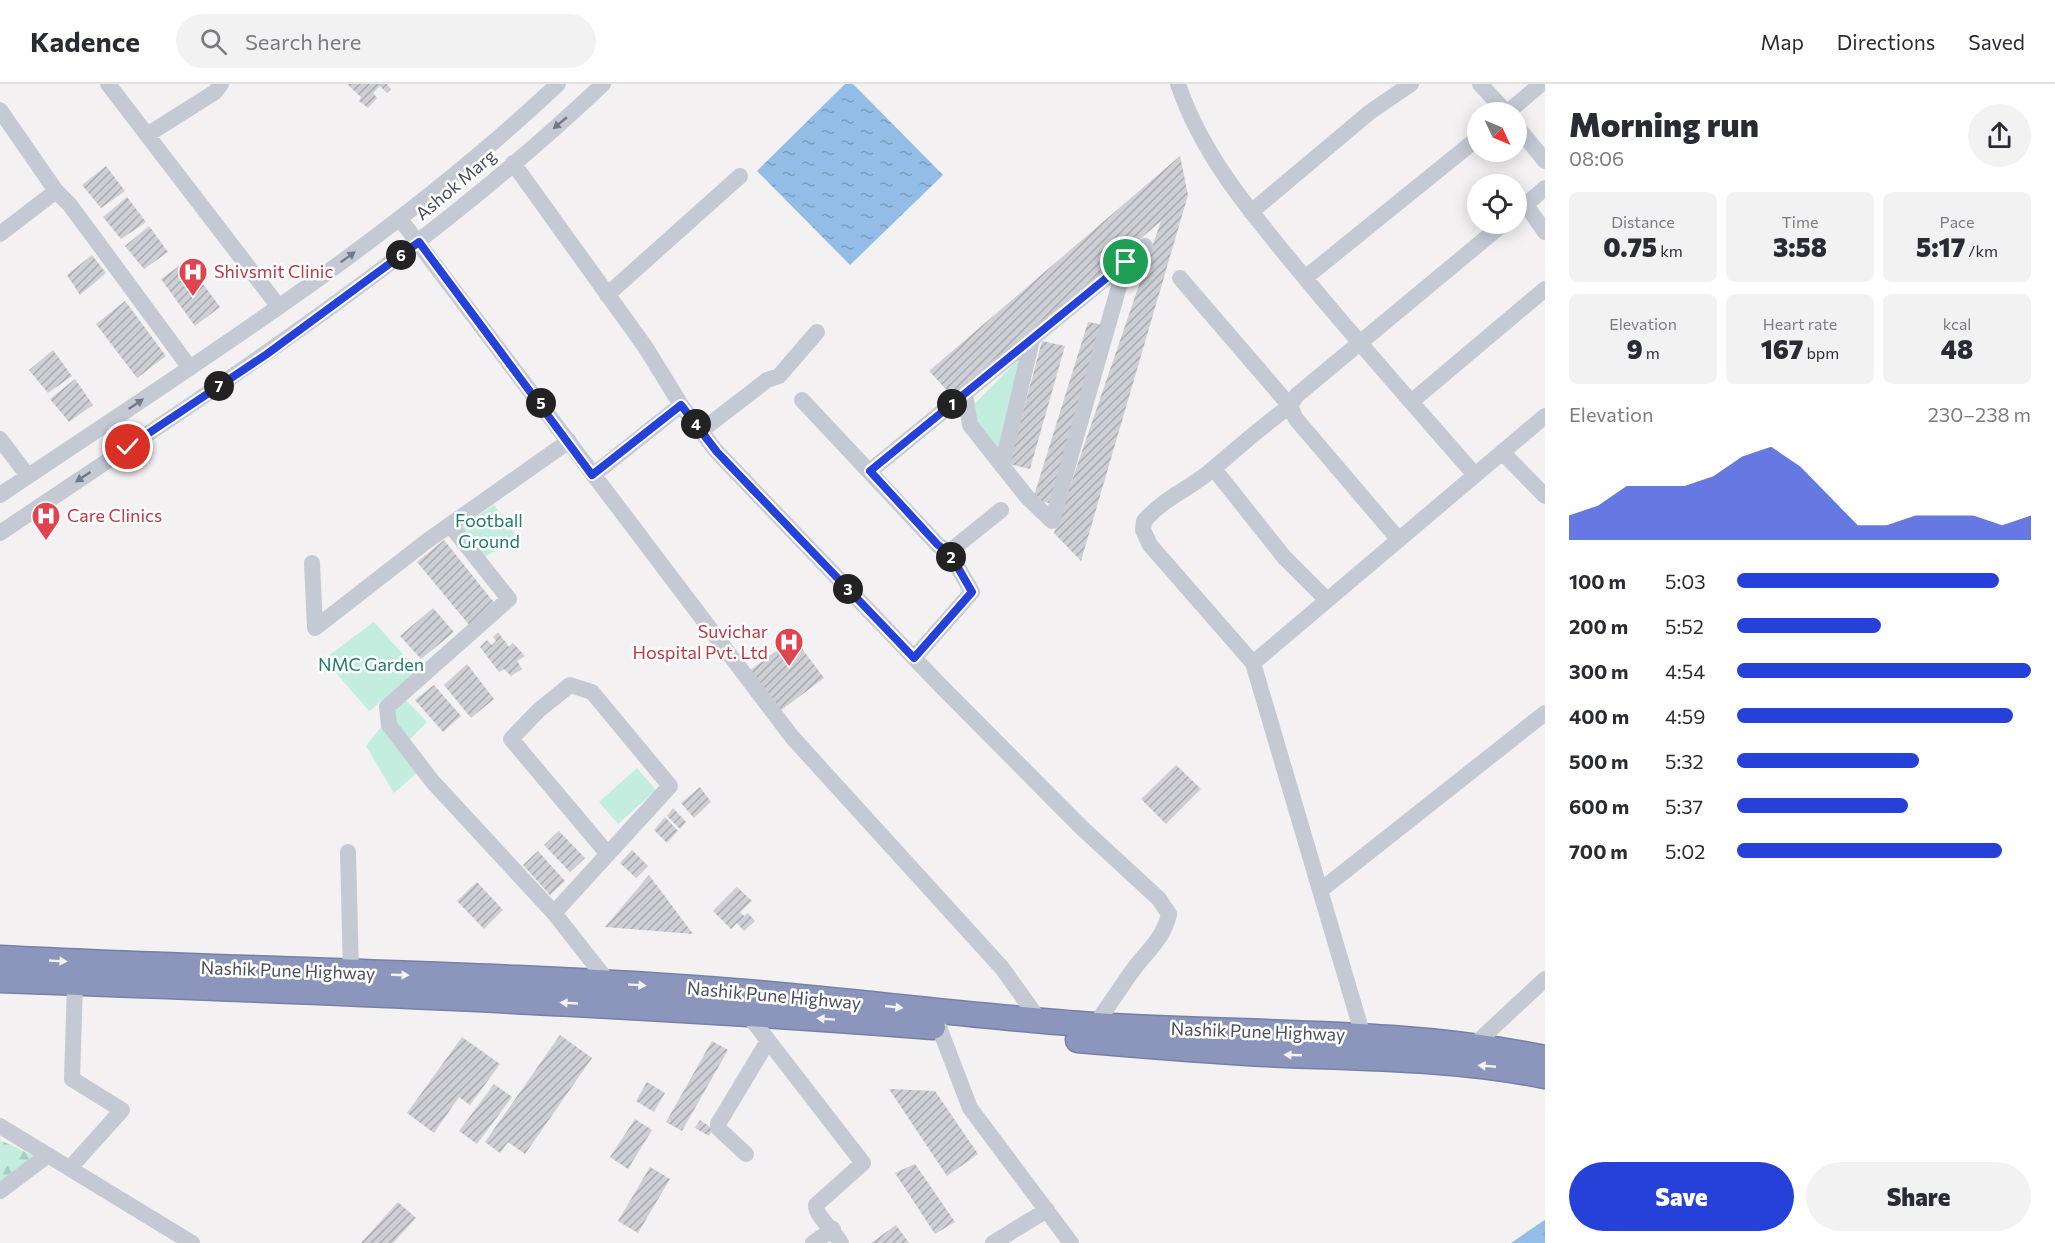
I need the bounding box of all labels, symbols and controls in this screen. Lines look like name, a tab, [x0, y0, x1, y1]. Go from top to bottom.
search box	[176, 14, 596, 68]
text: Kadence	[30, 24, 140, 58]
icon: search	[197, 25, 230, 58]
text: Search here	[245, 28, 361, 55]
text: Map	[1761, 29, 1804, 54]
text: Directions	[1837, 29, 1935, 54]
text: Saved	[1968, 29, 2025, 54]
north arrow	[1467, 102, 1527, 162]
map controls	[1467, 102, 1527, 234]
text: Morning run	[1569, 103, 1759, 144]
button: share	[1968, 104, 2031, 167]
one-way arrow	[552, 117, 568, 130]
street label: Ashok Marg	[411, 144, 500, 224]
text: 08:06	[1569, 146, 1624, 170]
button: locate	[1467, 174, 1527, 234]
text: Distance	[1611, 212, 1675, 231]
text: Time	[1782, 212, 1818, 231]
text: Pace	[1940, 212, 1974, 231]
text: 0.75	[1603, 231, 1657, 262]
text: 3:58	[1773, 231, 1827, 262]
text: 5:17	[1916, 231, 1965, 262]
pin	[1100, 236, 1151, 287]
pin: 6	[386, 240, 416, 270]
text: km	[1657, 241, 1683, 260]
text: /km	[1965, 241, 1998, 260]
text: 6	[396, 245, 406, 264]
icon: arrive	[1109, 245, 1142, 278]
one-way arrow	[340, 251, 355, 263]
hospital icon: Shivsmit Clinic	[177, 256, 209, 298]
place label: Shivsmit Clinic	[214, 260, 333, 282]
text: Elevation	[1609, 314, 1677, 333]
text: Heart rate	[1763, 314, 1837, 333]
text: kcal	[1943, 314, 1971, 333]
text: 9	[1626, 333, 1643, 364]
text: 167	[1761, 333, 1803, 364]
text: 48	[1941, 333, 1973, 364]
text: m	[1643, 343, 1660, 362]
text: bpm	[1803, 343, 1839, 362]
pin: 7	[204, 371, 234, 401]
text: 7	[215, 376, 223, 395]
pin: 5	[526, 388, 556, 418]
pin: 1	[937, 389, 967, 419]
text: 5	[536, 393, 546, 412]
text: 1	[948, 394, 956, 413]
one-way arrow	[128, 399, 144, 410]
text: Elevation	[1569, 402, 1654, 426]
text: 230–238 m	[1928, 402, 2031, 426]
pin: 4	[681, 409, 711, 439]
text: 4	[691, 414, 701, 433]
pin	[102, 421, 153, 472]
icon: check	[111, 430, 144, 463]
one-way arrow	[76, 471, 92, 483]
hospital icon: Care Clinics	[30, 500, 62, 542]
place label: Care Clinics	[67, 504, 162, 526]
park label: Football Ground	[455, 509, 523, 552]
pin: 2	[936, 542, 966, 572]
text: 2	[946, 547, 956, 566]
text: 100 m	[1569, 569, 1626, 593]
text: 5:03	[1665, 569, 1706, 593]
pin: 3	[833, 574, 863, 604]
text: 3	[843, 579, 853, 598]
text: 200 m	[1569, 614, 1628, 638]
text: 5:52	[1665, 614, 1704, 638]
place label: Suvichar Hospital Pvt. Ltd	[633, 620, 768, 663]
hospital icon: Suvichar Hospital Pvt. Ltd	[773, 626, 805, 668]
park label: NMC Garden	[318, 653, 424, 675]
text: 300 m	[1569, 659, 1629, 683]
text: 4:54	[1665, 659, 1705, 683]
text: 400 m	[1569, 704, 1629, 728]
text: 4:59	[1665, 704, 1705, 728]
text: 500 m	[1569, 749, 1629, 773]
text: 5:32	[1665, 749, 1704, 773]
text: 600 m	[1569, 794, 1629, 818]
text: 5:37	[1665, 794, 1703, 818]
text: 700 m	[1569, 839, 1628, 863]
text: 5:02	[1665, 839, 1705, 863]
one-way arrow	[49, 956, 68, 966]
street label: Nashik Pune Highway	[200, 956, 376, 984]
one-way arrow	[391, 971, 410, 980]
street label: Nashik Pune Highway	[686, 976, 862, 1014]
one-way arrow	[627, 981, 646, 990]
one-way arrow	[559, 998, 578, 1007]
one-way arrow	[885, 1002, 904, 1012]
one-way arrow	[817, 1014, 836, 1023]
street label: Nashik Pune Highway	[1170, 1017, 1346, 1045]
one-way arrow	[1283, 1050, 1302, 1060]
one-way arrow	[1478, 1061, 1497, 1071]
button: Save	[1569, 1162, 1794, 1231]
button: Share	[1806, 1162, 2031, 1231]

